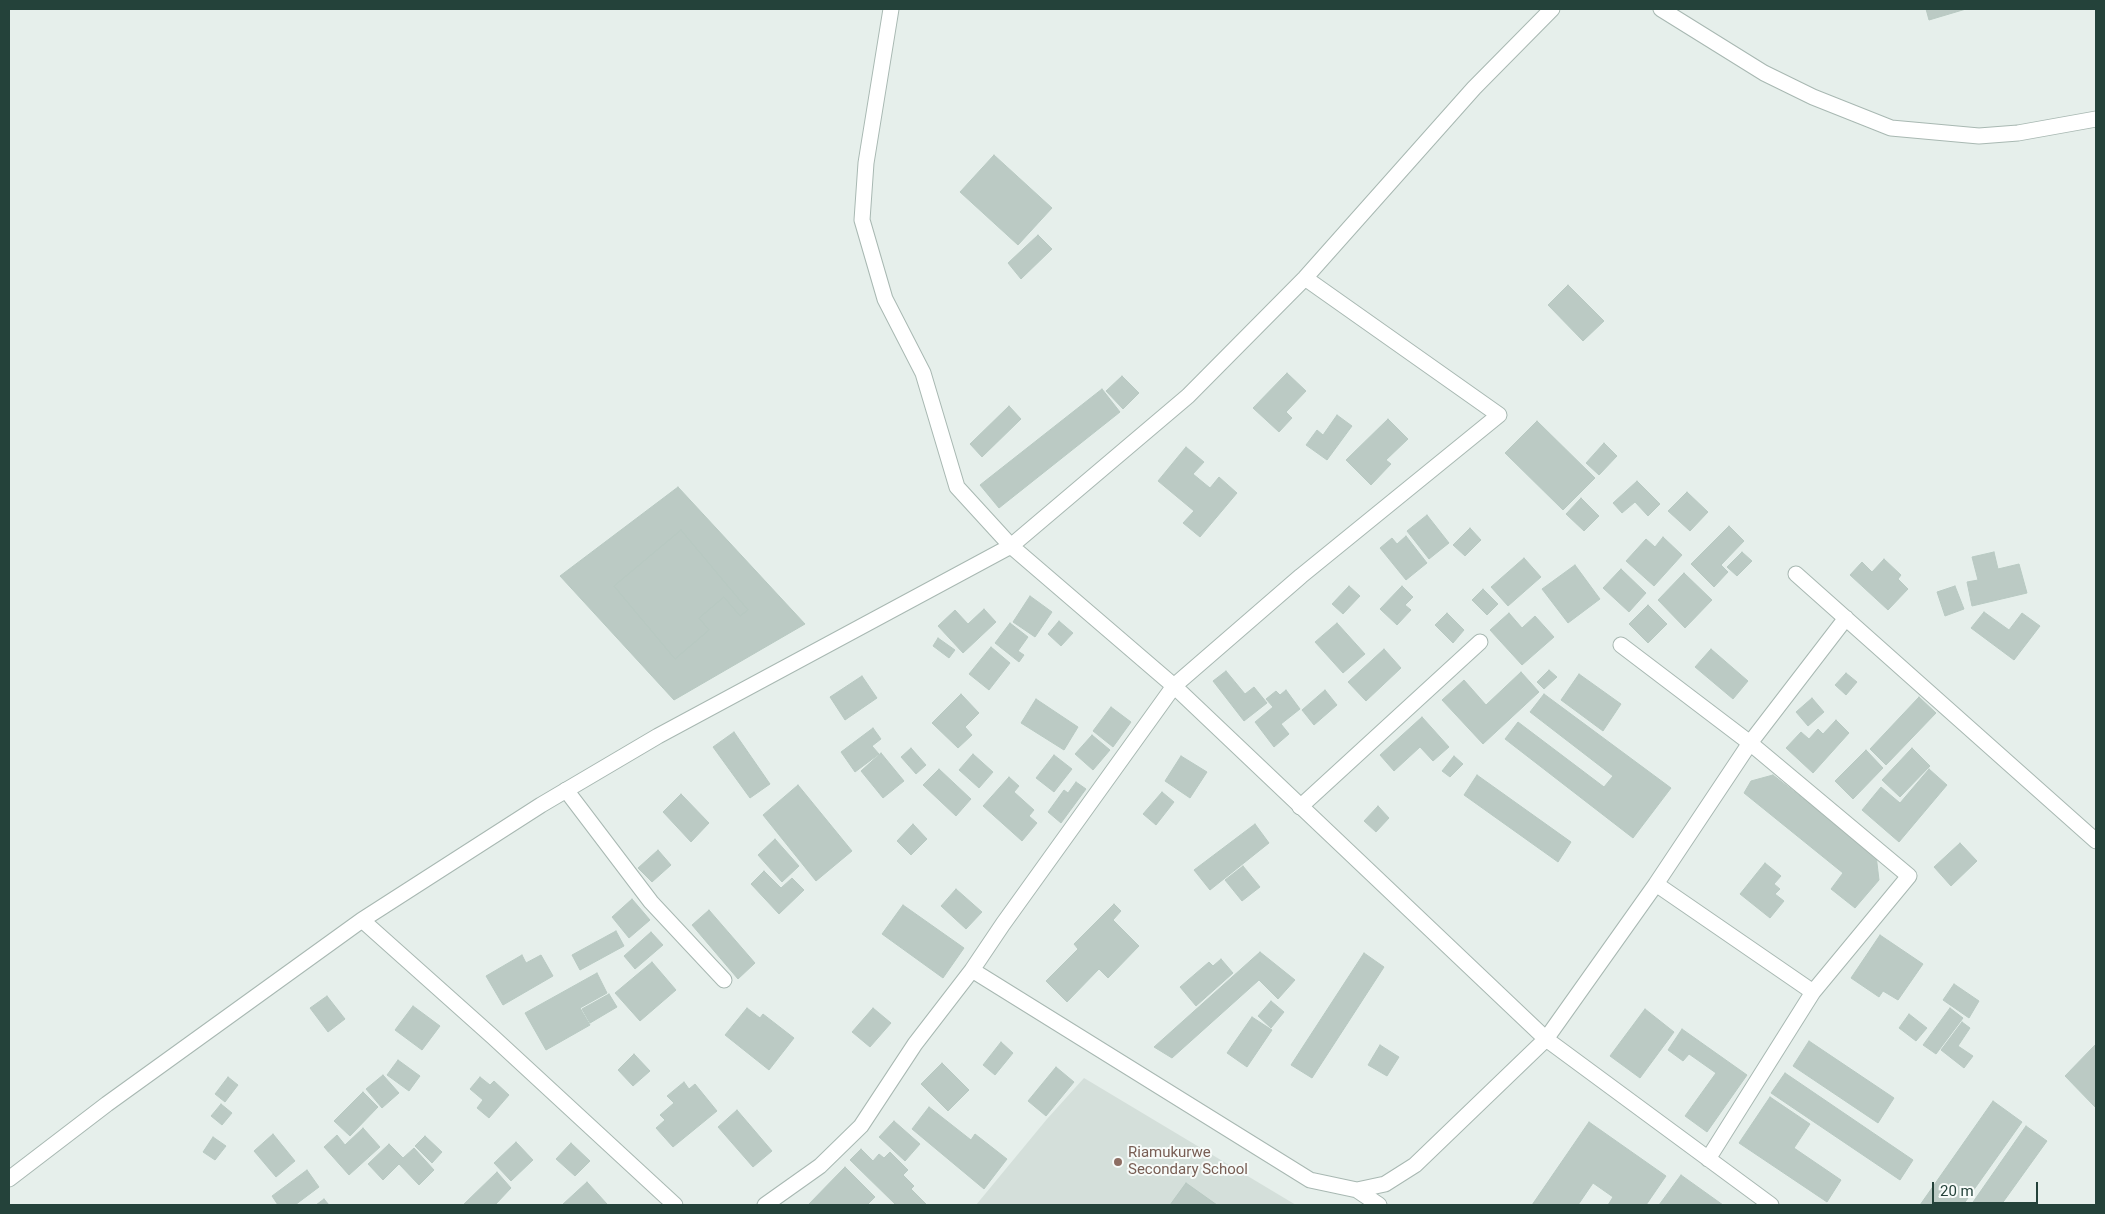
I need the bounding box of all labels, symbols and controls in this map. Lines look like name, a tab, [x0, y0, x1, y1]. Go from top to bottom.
place label: Riamukurwe Secondary School	[1128, 1144, 1248, 1179]
marker: Riamukurwe Secondary School	[1112, 1156, 1124, 1168]
scale bar	[1935, 1172, 2041, 1204]
text: 20 m	[1940, 1182, 1974, 1200]

